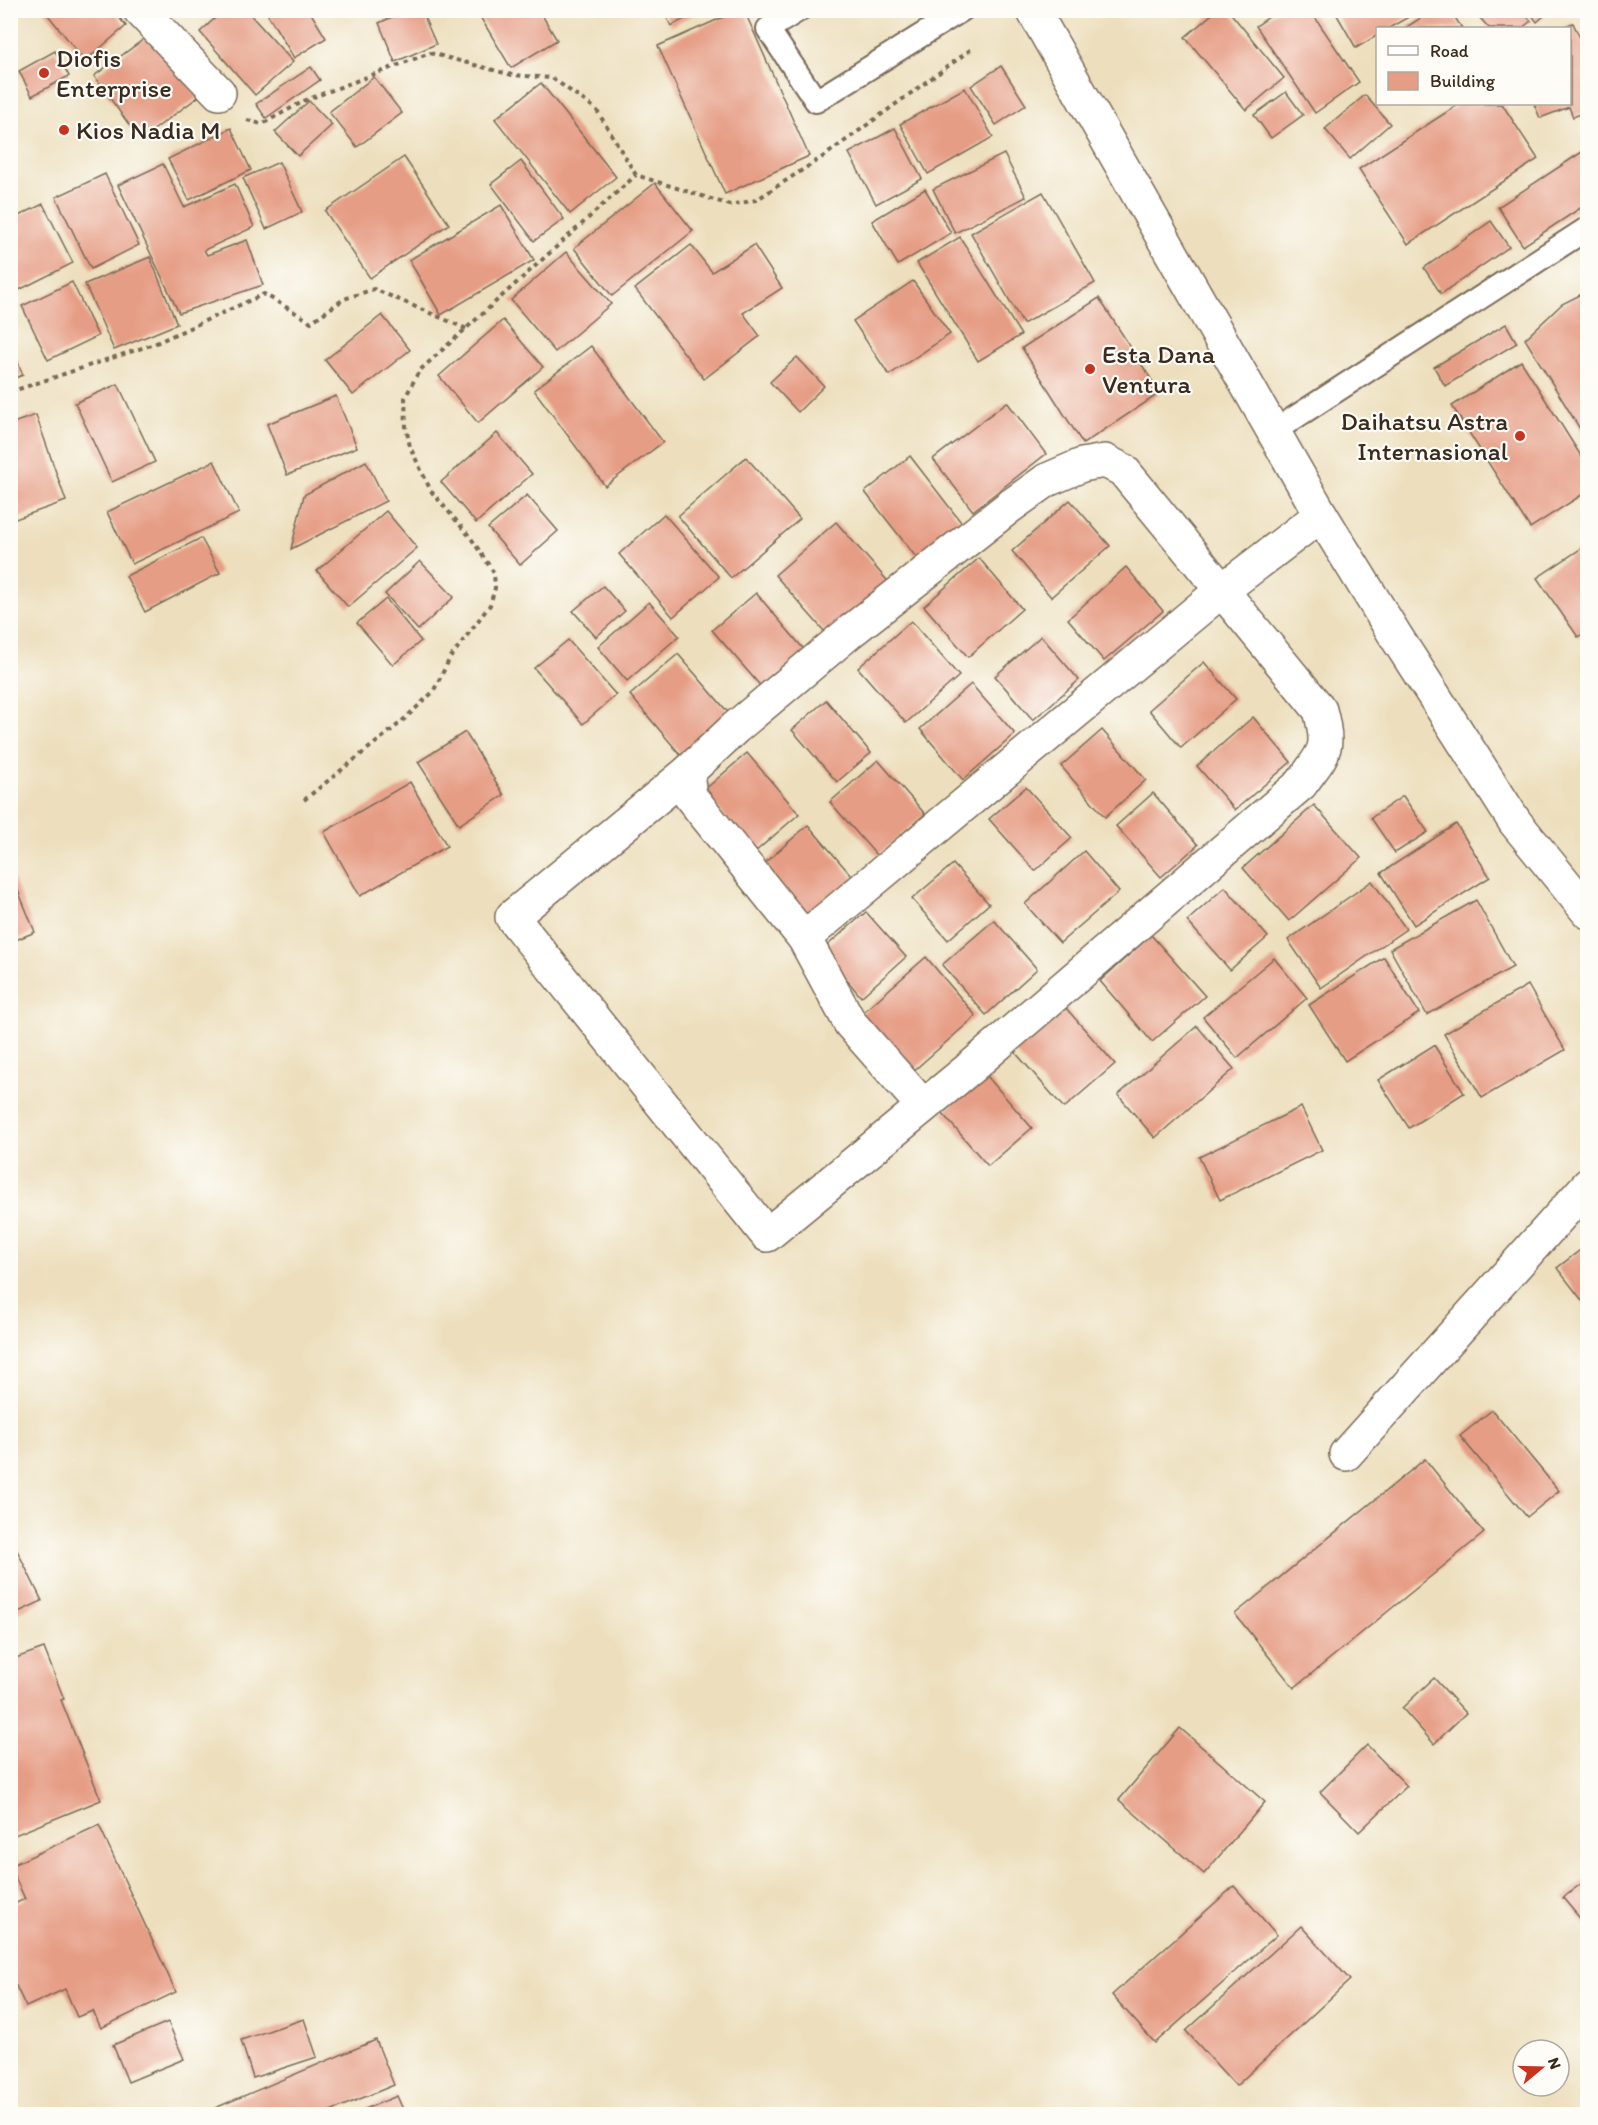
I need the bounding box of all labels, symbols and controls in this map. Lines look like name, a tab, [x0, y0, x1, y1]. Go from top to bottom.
legend	[1376, 27, 1571, 105]
text: Road	[1430, 40, 1469, 62]
place label: Diofis Enterprise	[56, 42, 172, 104]
marker: Diofis Enterprise	[37, 66, 51, 80]
text: Building	[1430, 70, 1496, 92]
place label: Kios Nadia M	[76, 114, 220, 146]
marker: Kios Nadia M	[57, 123, 71, 137]
place label: Esta Dana Ventura	[1102, 338, 1216, 400]
marker: Esta Dana Ventura	[1083, 362, 1097, 376]
place label: Daihatsu Astra Internasional	[1340, 405, 1508, 467]
marker: Daihatsu Astra Internasional	[1513, 429, 1527, 443]
north arrow	[1511, 2038, 1571, 2098]
text: N	[1544, 2055, 1565, 2071]

